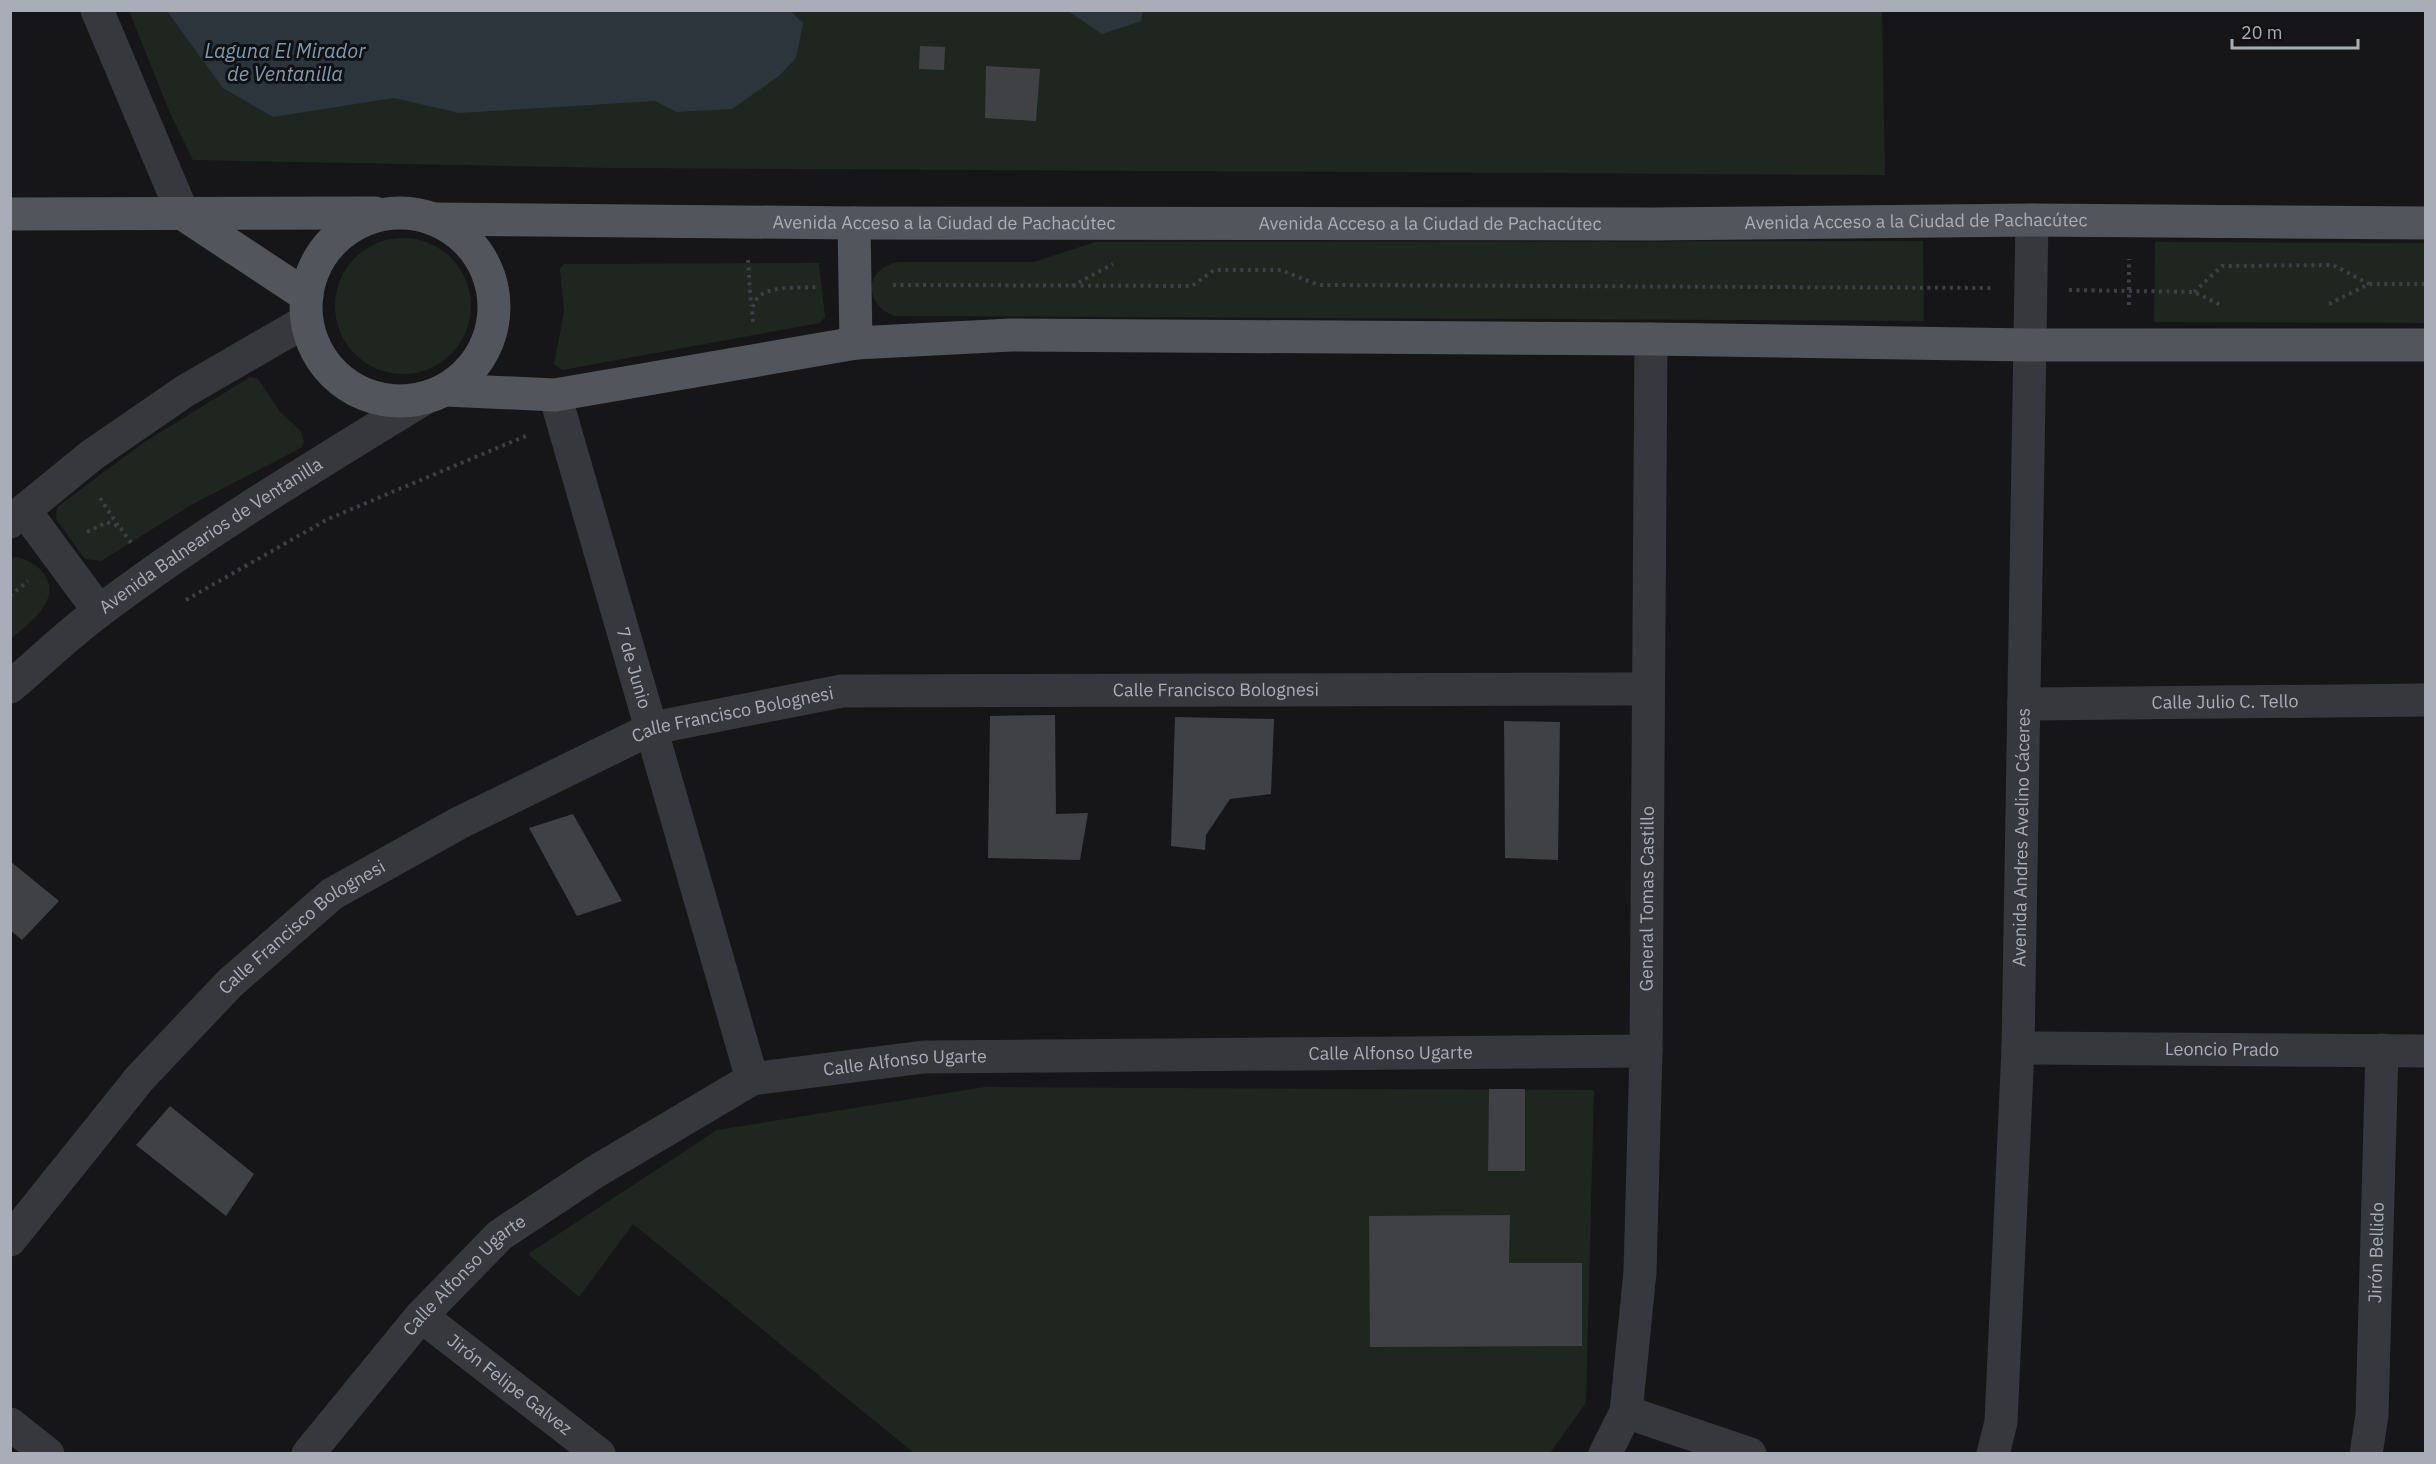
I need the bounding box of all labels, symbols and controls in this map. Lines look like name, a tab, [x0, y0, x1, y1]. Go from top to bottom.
scale bar	[2232, 12, 2358, 50]
text: 20 m	[2241, 21, 2283, 44]
water label: Laguna El Mirador de Ventanilla	[205, 37, 366, 87]
street label: Avenida Acceso a la Ciudad de Pachacútec	[1744, 208, 2088, 234]
street label: Avenida Acceso a la Ciudad de Pachacútec	[772, 210, 1116, 234]
street label: Avenida Acceso a la Ciudad de Pachacútec	[1258, 212, 1602, 235]
street label: Avenida Balnearios de Ventanilla	[94, 452, 327, 618]
street label: 7 de Junio	[611, 624, 657, 711]
street label: Calle Francisco Bolognesi	[1113, 678, 1319, 701]
street label: Calle Francisco Bolognesi	[627, 681, 835, 748]
street label: Calle Julio C. Tello	[2151, 689, 2299, 714]
street label: Avenida Andres Avelino Cáceres	[2007, 708, 2035, 967]
street label: General Tomas Castillo	[1634, 806, 1659, 992]
street label: Calle Francisco Bolognesi	[213, 855, 389, 999]
street label: Leoncio Prado	[2165, 1037, 2279, 1061]
street label: Calle Alfonso Ugarte	[1308, 1040, 1473, 1065]
street label: Calle Alfonso Ugarte	[822, 1044, 987, 1081]
street label: Jirón Bellido	[2363, 1202, 2389, 1303]
street label: Calle Alfonso Ugarte	[397, 1209, 530, 1340]
street label: Jirón Felipe Galvez	[443, 1329, 577, 1440]

